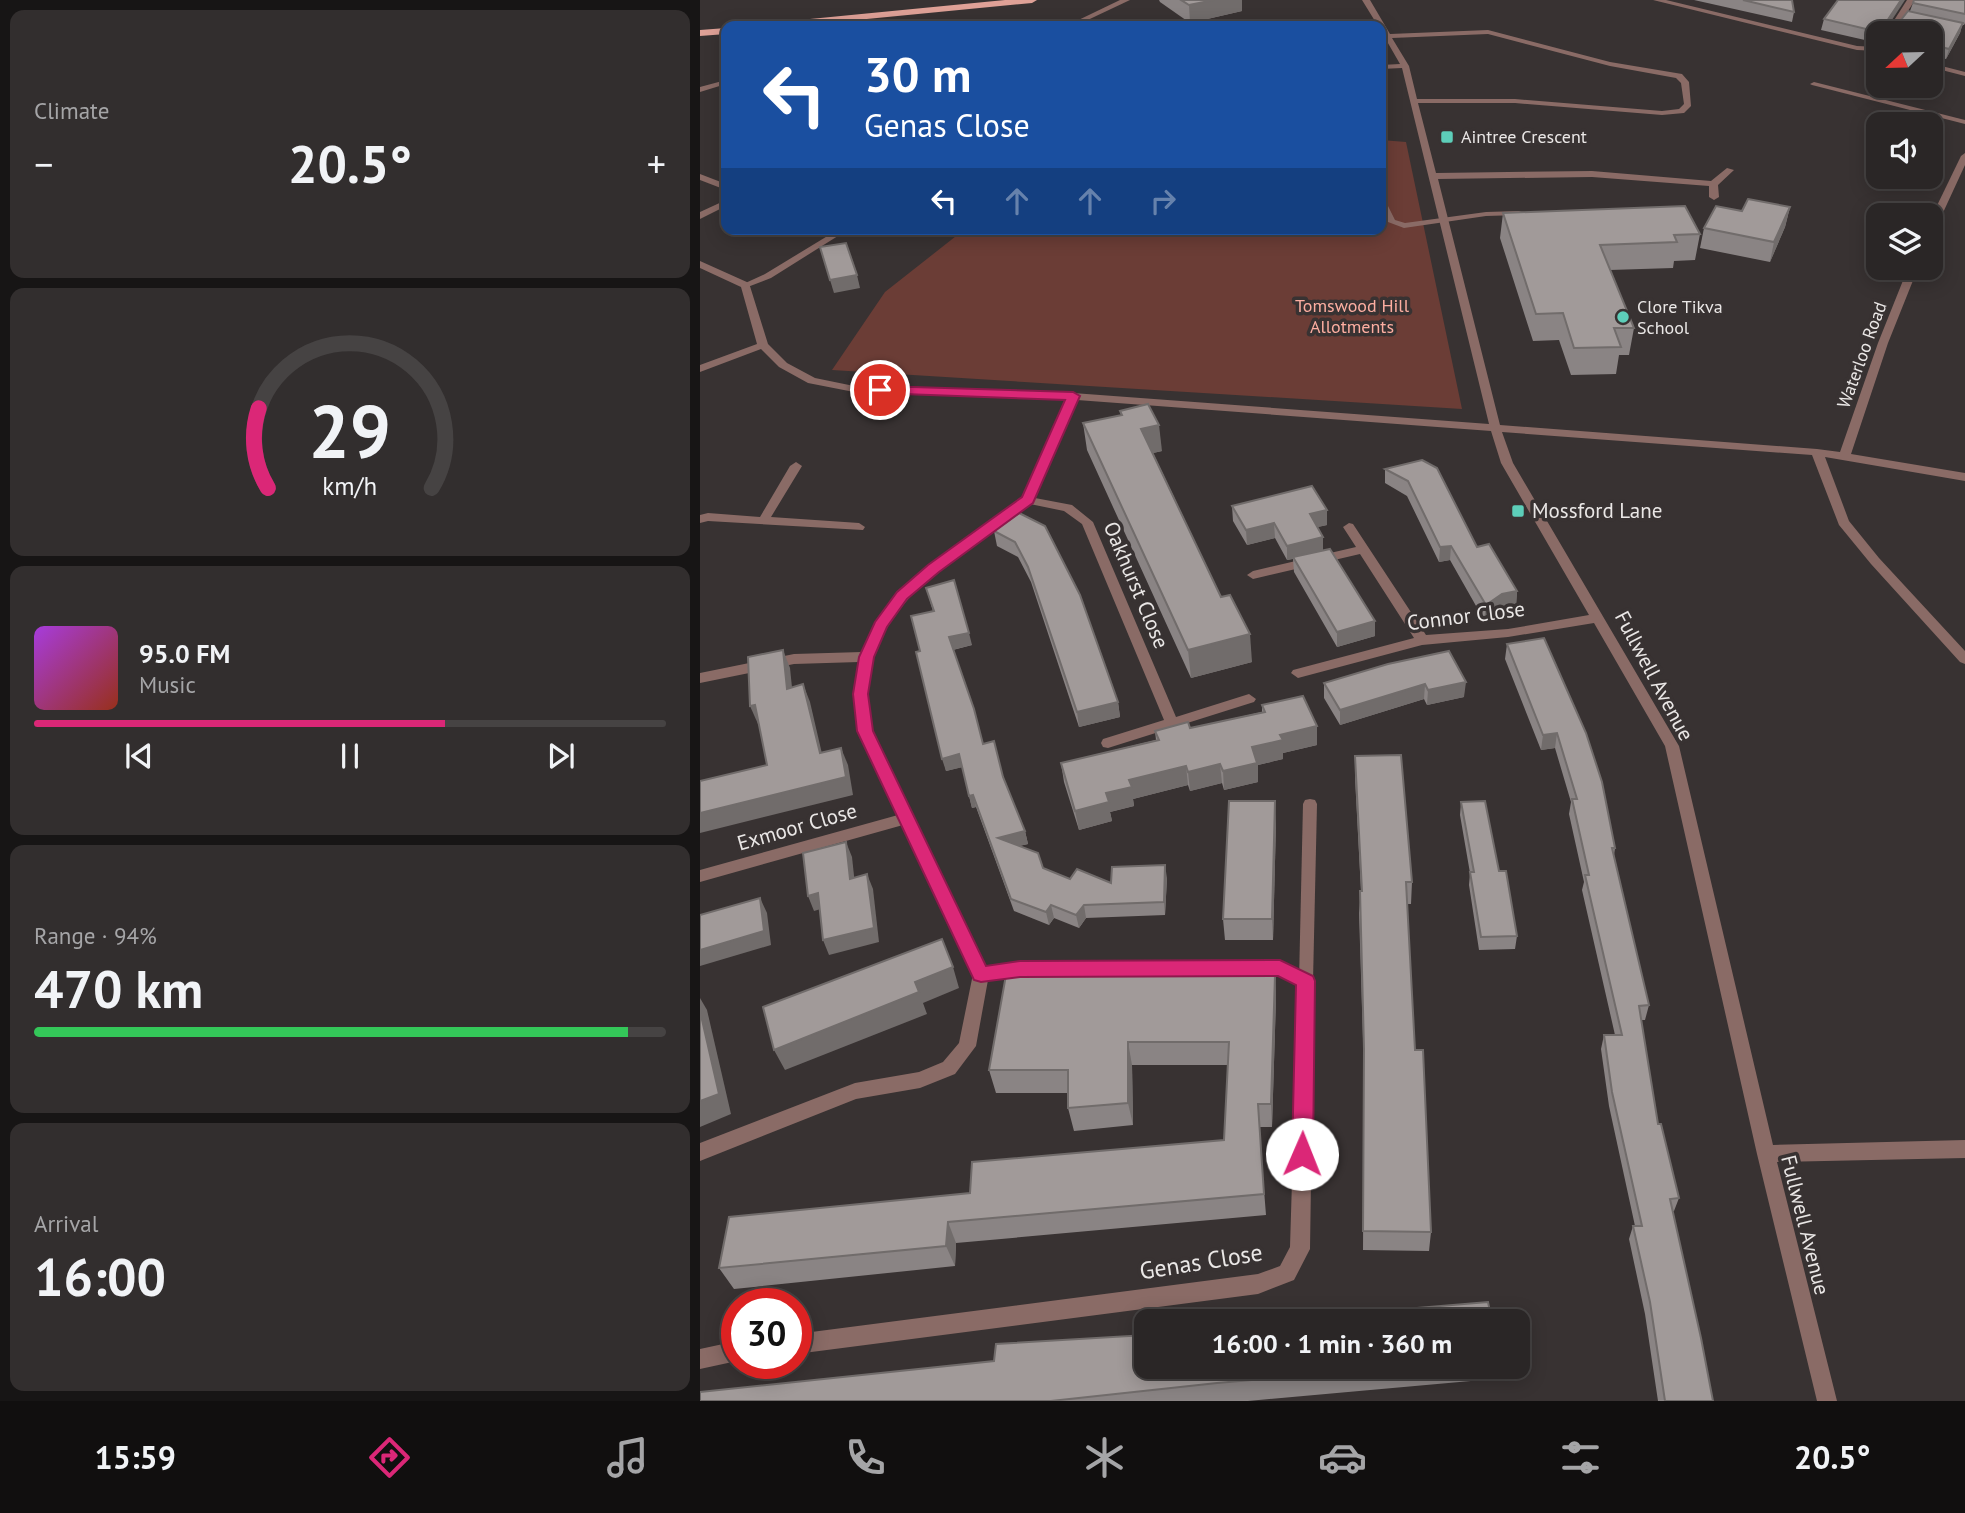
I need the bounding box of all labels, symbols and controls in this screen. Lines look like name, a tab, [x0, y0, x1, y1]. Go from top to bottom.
north arrow	[1866, 21, 1942, 98]
map controls	[1866, 21, 1943, 280]
text: 30 m	[864, 42, 971, 106]
icon: left	[749, 49, 840, 140]
text: Climate	[34, 96, 109, 125]
text: Genas Close	[864, 104, 1030, 146]
button: sound	[1866, 112, 1943, 189]
place label: Aintree Crescent	[1461, 125, 1587, 148]
marker: Aintree Crescent	[1439, 129, 1455, 145]
text: 20.5°	[288, 130, 412, 197]
text: −	[34, 139, 53, 188]
text: +	[647, 139, 666, 188]
icon: left	[925, 182, 963, 220]
icon: ahead	[998, 182, 1036, 220]
icon: ahead	[1071, 182, 1109, 220]
icon: right	[1144, 182, 1182, 220]
button: layers	[1866, 203, 1943, 280]
park label: Tomswood Hill Allotments	[1295, 294, 1410, 338]
place label: Clore Tikva School	[1637, 295, 1723, 339]
street label: Waterloo Road	[1832, 298, 1891, 411]
marker: Clore Tikva School	[1615, 309, 1631, 325]
pin	[850, 360, 910, 420]
icon: arrive	[861, 371, 899, 409]
text: 29	[309, 385, 391, 479]
text: km/h	[323, 470, 377, 502]
place label: Mossford Lane	[1532, 497, 1662, 524]
marker: Mossford Lane	[1510, 503, 1526, 519]
street label: Oakhurst Close	[1098, 517, 1175, 652]
street label: Connor Close	[1406, 595, 1526, 636]
street label: Fullwell Avenue	[1609, 606, 1700, 745]
text: 95.0 FM	[139, 637, 230, 670]
text: Music	[139, 670, 196, 699]
icon: previous	[120, 737, 158, 775]
icon: pause	[331, 737, 369, 775]
icon: next	[542, 737, 580, 775]
street label: Exmoor Close	[734, 797, 860, 856]
text: Range · 94%	[34, 921, 157, 950]
text: 470 km	[34, 955, 203, 1022]
position arrow	[1265, 1117, 1339, 1191]
street label: Fullwell Avenue	[1775, 1152, 1836, 1298]
text: Arrival	[34, 1209, 98, 1238]
street label: Genas Close	[1137, 1236, 1265, 1287]
text: 16:00	[34, 1243, 166, 1310]
speed limit sign: 30	[721, 1288, 812, 1379]
text: 16:00 · 1 min · 360 m	[1212, 1327, 1452, 1360]
icon: directions	[365, 1433, 414, 1482]
icon: music	[603, 1433, 652, 1482]
icon: phone	[841, 1433, 890, 1482]
icon: climate	[1080, 1433, 1129, 1482]
icon: car	[1318, 1433, 1367, 1482]
icon: filters	[1556, 1433, 1605, 1482]
text: 15:59	[95, 1436, 176, 1478]
text: 20.5°	[1794, 1436, 1870, 1478]

